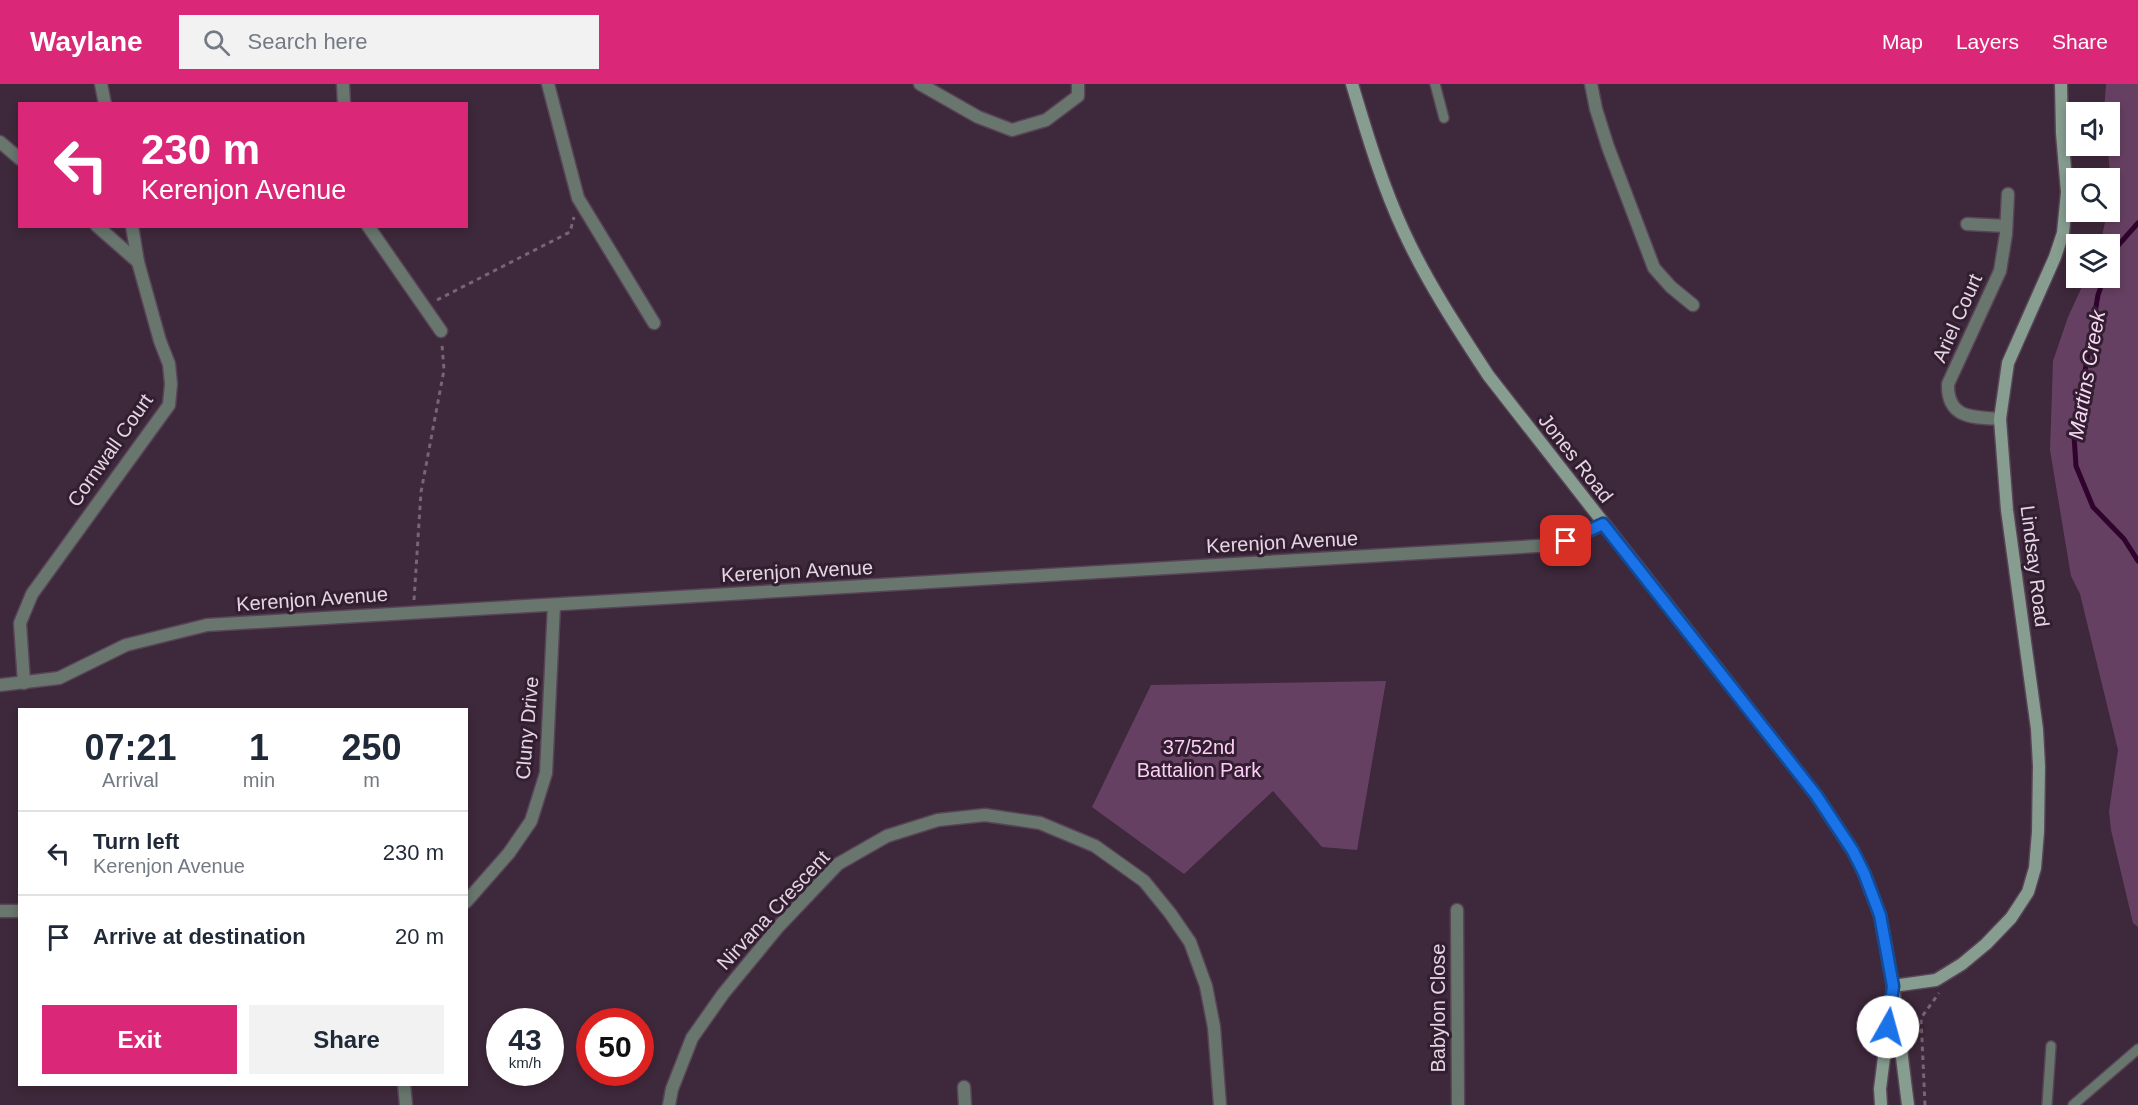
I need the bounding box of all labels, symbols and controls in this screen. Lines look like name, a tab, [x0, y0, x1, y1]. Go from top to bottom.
search box	[179, 15, 599, 69]
text: Waylane	[30, 26, 143, 57]
icon: search	[200, 26, 233, 59]
text: Search here	[248, 29, 367, 54]
text: Map	[1882, 30, 1923, 53]
text: Layers	[1956, 30, 2019, 53]
text: Share	[2052, 30, 2108, 53]
map controls	[2066, 102, 2120, 288]
button: sound	[2066, 102, 2120, 156]
icon: left	[42, 126, 120, 204]
text: 230 m	[141, 126, 260, 173]
button: search	[2066, 168, 2120, 222]
text: Kerenjon Avenue	[141, 175, 346, 205]
button: layers	[2066, 234, 2120, 288]
street label: Ariel Court	[1928, 270, 1986, 366]
water label: Martins Creek	[2064, 307, 2109, 441]
street label: Cornwall Court	[63, 389, 157, 510]
street label: Jones Road	[1534, 409, 1618, 507]
street label: Lindsay Road	[2017, 504, 2053, 628]
pin	[1540, 515, 1591, 566]
icon: arrive	[1549, 524, 1582, 557]
street label: Kerenjon Avenue	[1206, 527, 1358, 557]
street label: Kerenjon Avenue	[721, 556, 873, 586]
street label: Kerenjon Avenue	[235, 583, 389, 615]
street label: Cluny Drive	[512, 676, 542, 780]
text: 07:21	[84, 727, 176, 768]
text: 1	[249, 727, 269, 768]
text: 250	[341, 727, 402, 768]
park label: 37/52nd Battalion Park	[1137, 736, 1262, 781]
text: Arrival	[102, 769, 159, 791]
text: min	[243, 769, 275, 791]
text: m	[363, 769, 380, 791]
text: Turn left	[93, 829, 179, 854]
icon: left	[42, 837, 75, 870]
text: 230 m	[383, 840, 444, 865]
street label: Nirvana Crescent	[712, 846, 834, 974]
text: Kerenjon Avenue	[93, 855, 245, 877]
icon: arrive	[42, 921, 75, 954]
text: Arrive at destination	[93, 924, 306, 949]
text: 20 m	[395, 924, 444, 949]
street label: Babylon Close	[1427, 944, 1449, 1072]
position arrow	[1856, 995, 1920, 1059]
button: Exit	[42, 1005, 237, 1074]
button: Share	[249, 1005, 444, 1074]
speed limit sign: 50	[576, 1008, 654, 1086]
text: 43	[508, 1023, 542, 1056]
text: km/h	[509, 1054, 541, 1071]

